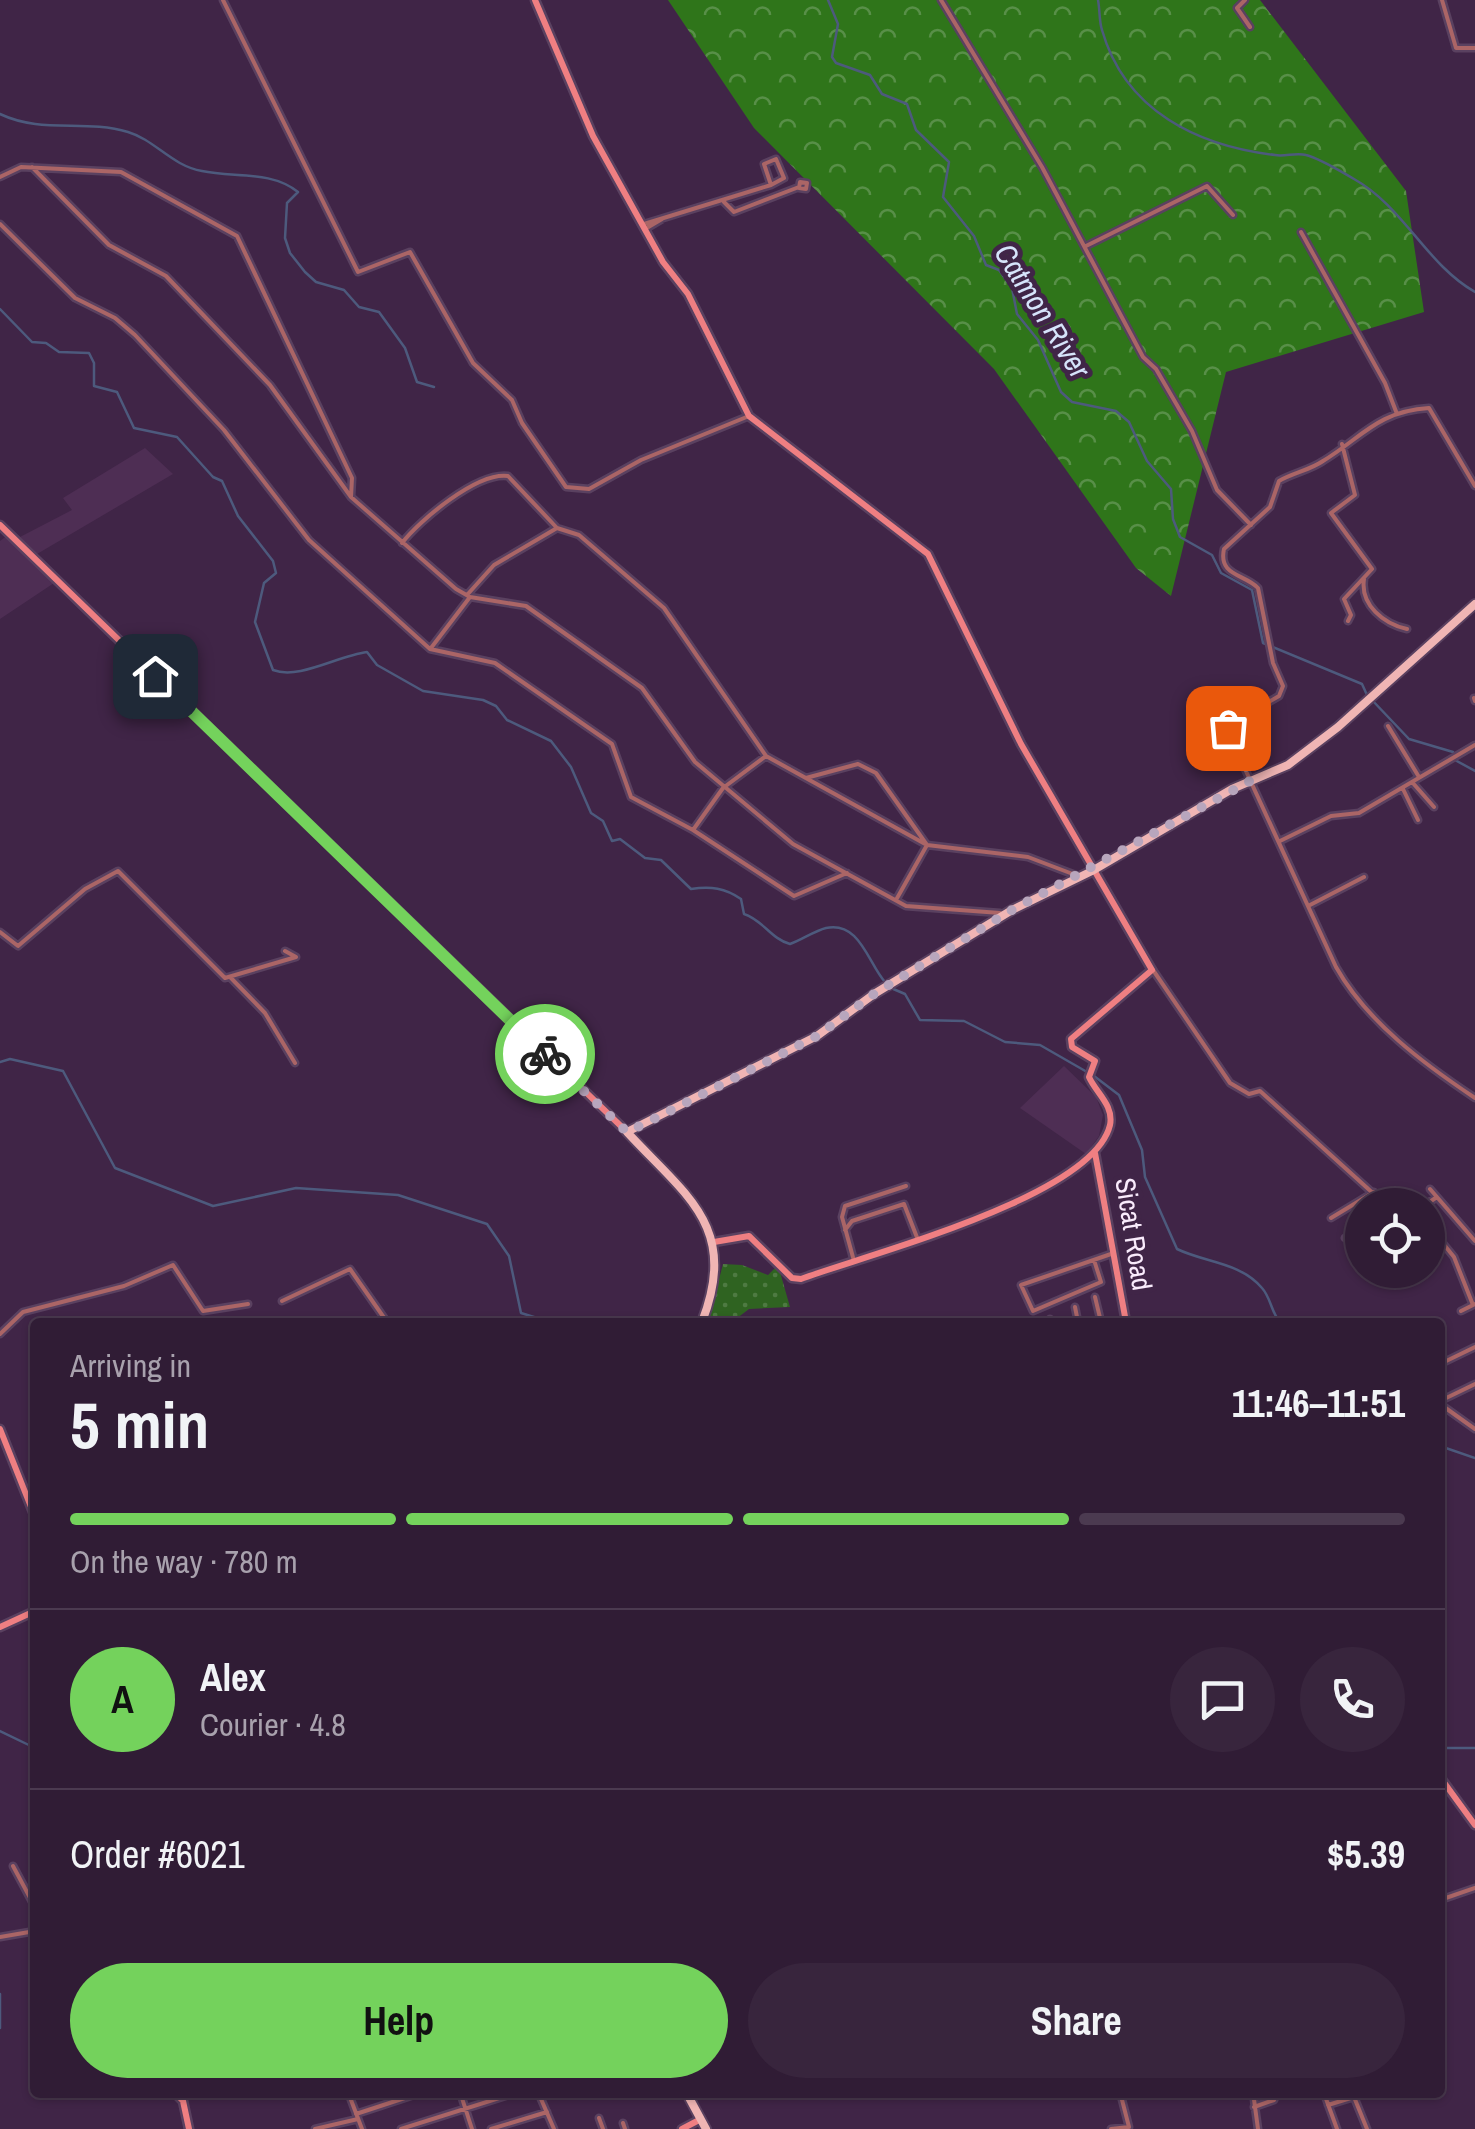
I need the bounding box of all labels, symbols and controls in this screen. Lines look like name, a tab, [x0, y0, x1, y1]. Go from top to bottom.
water label: Catmon River	[986, 236, 1100, 386]
pin	[113, 634, 198, 719]
icon: home	[128, 649, 183, 704]
pin	[1186, 686, 1271, 771]
icon: bag	[1201, 701, 1256, 756]
courier	[495, 1004, 595, 1104]
icon: bike	[518, 1027, 573, 1082]
street label: Sicat Road	[1106, 1175, 1162, 1293]
map controls	[1345, 1188, 1445, 1288]
button: locate	[1345, 1188, 1445, 1288]
text: Arriving in	[70, 1344, 191, 1387]
text: 11:46–11:51	[1232, 1378, 1405, 1429]
text: 5 min	[70, 1381, 209, 1468]
text: On the way · 780 m	[70, 1540, 298, 1583]
button: chat	[1170, 1647, 1275, 1752]
button: phone	[1300, 1647, 1405, 1752]
text: Alex	[200, 1652, 266, 1703]
text: A	[111, 1674, 134, 1725]
text: Courier · 4.8	[200, 1703, 346, 1746]
text: Order #6021	[70, 1829, 245, 1880]
text: $5.39	[1327, 1829, 1405, 1880]
button: Help	[70, 1963, 728, 2078]
button: Share	[748, 1963, 1405, 2078]

